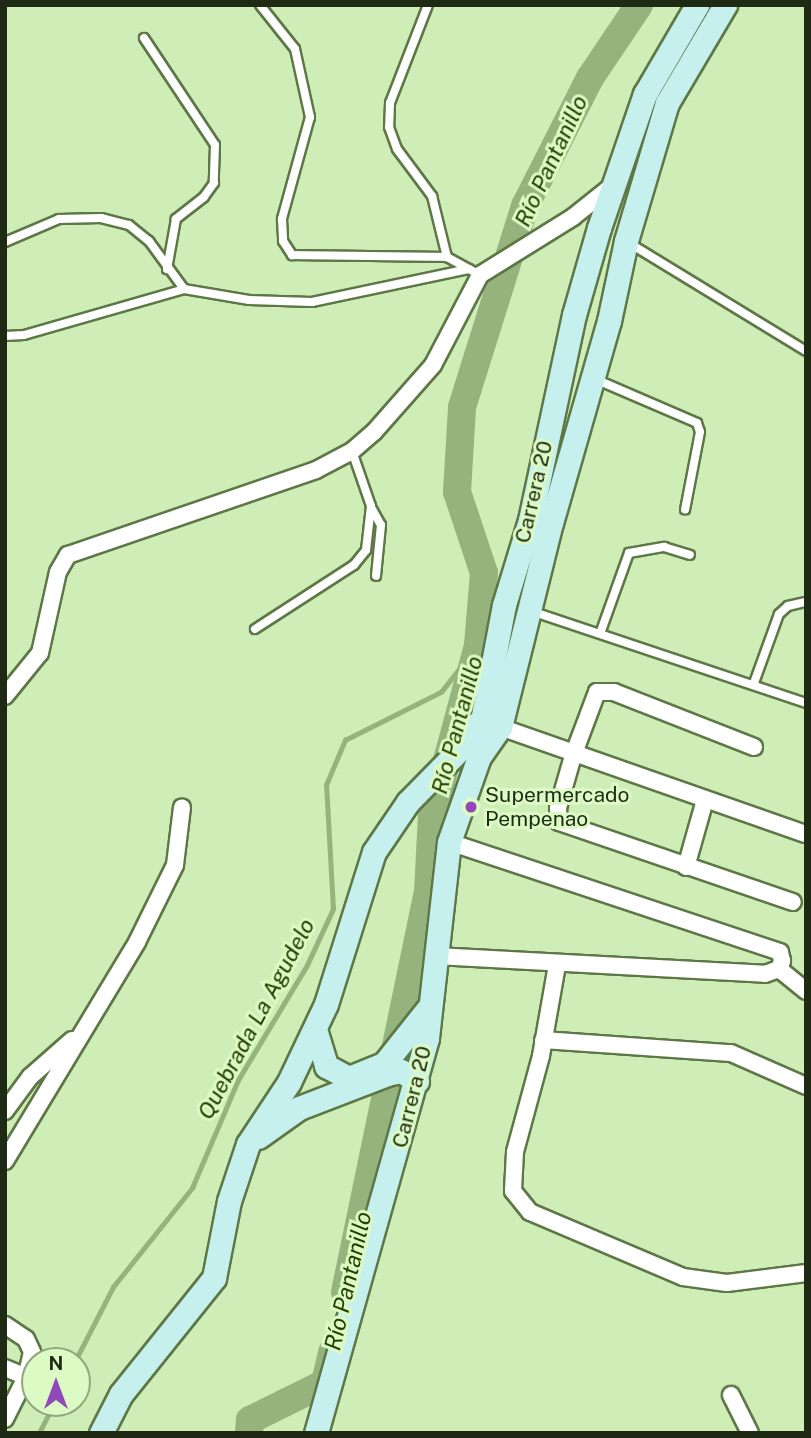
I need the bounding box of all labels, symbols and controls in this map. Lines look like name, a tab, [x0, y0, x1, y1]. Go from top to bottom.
water label: Río Pantanillo	[509, 91, 593, 231]
street label: Carrera 20	[510, 439, 558, 545]
water label: Río Pantanillo	[425, 653, 489, 797]
place label: Supermercado Pempenao	[485, 782, 629, 832]
marker: Supermercado Pempenao	[463, 799, 479, 815]
water label: Quebrada La Agudelo	[191, 914, 321, 1124]
street label: Carrera 20	[387, 1044, 437, 1150]
water label: Río Pantanillo	[319, 1209, 377, 1353]
north arrow	[21, 1347, 91, 1417]
text: N	[49, 1352, 63, 1374]

